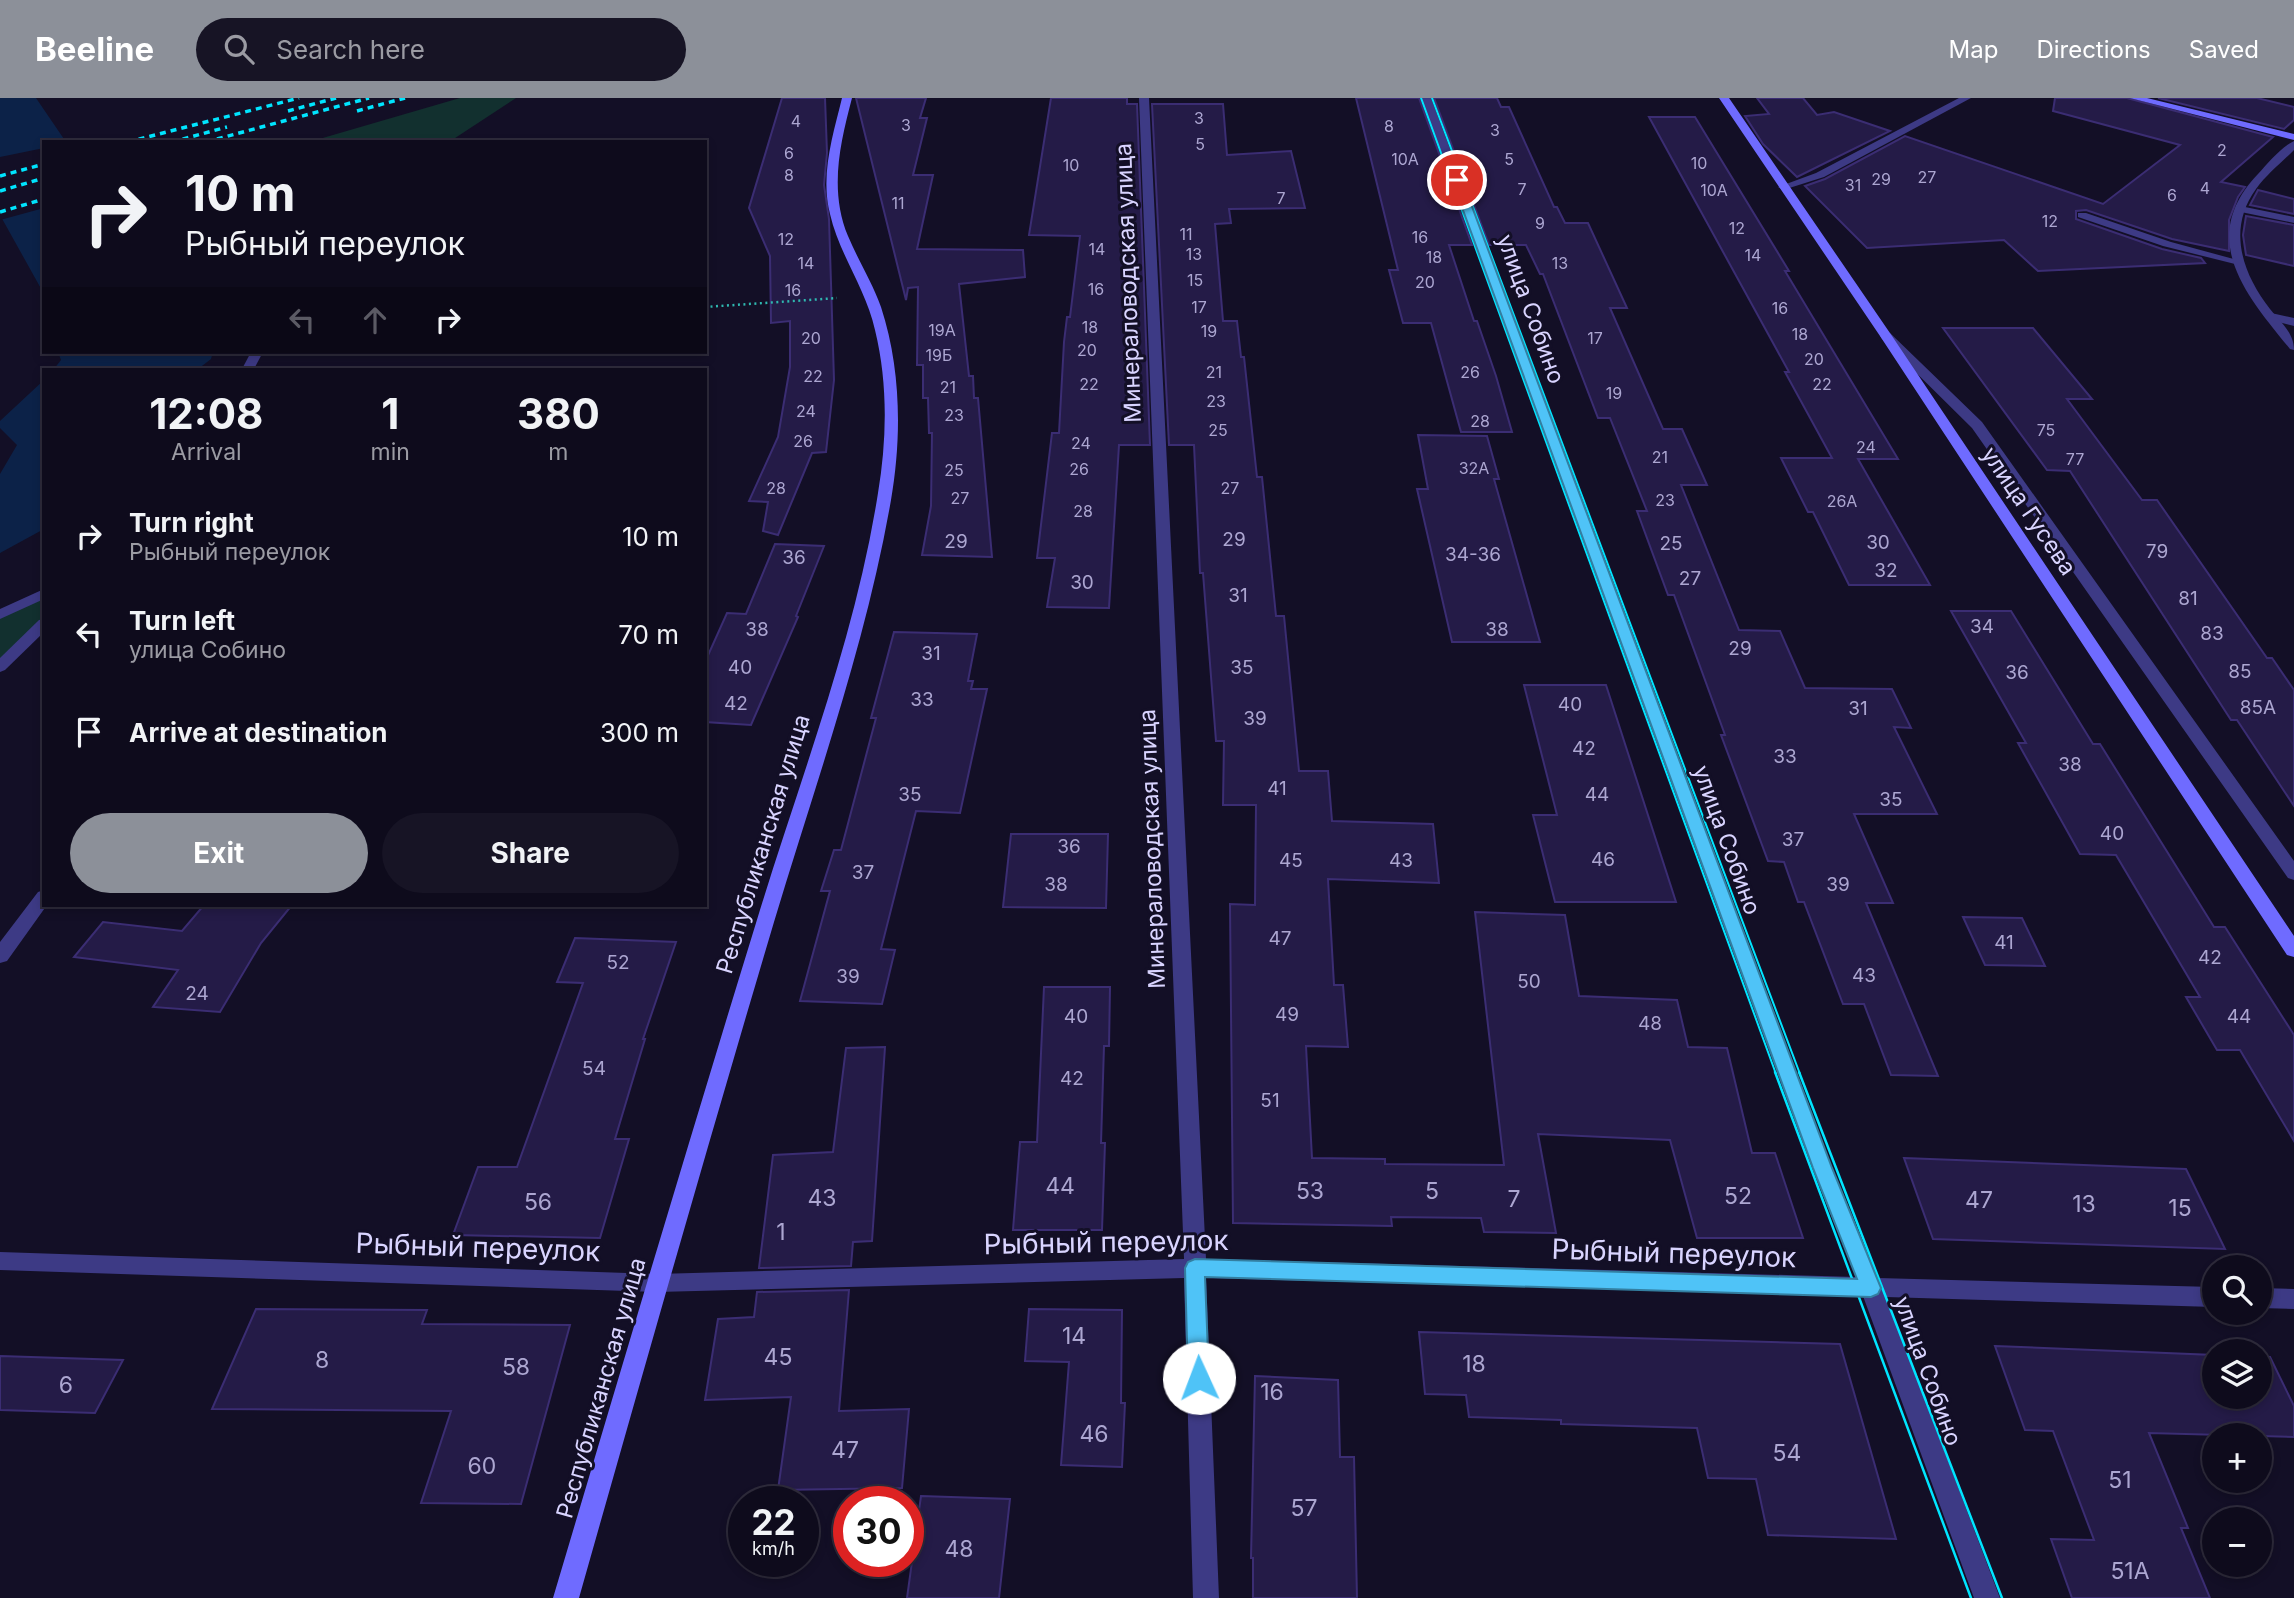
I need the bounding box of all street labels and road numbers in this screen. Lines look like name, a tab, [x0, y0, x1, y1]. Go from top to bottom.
street label: Минераловодская улица	[1109, 143, 1147, 423]
street label: улица Собино	[1491, 230, 1571, 388]
street label: улица Гусева	[1976, 442, 2082, 580]
street label: Минераловодская улица	[1133, 709, 1171, 989]
street label: Республиканская улица	[710, 711, 816, 977]
street label: улица Собино	[1687, 761, 1767, 919]
street label: Рыбный переулок	[983, 1223, 1229, 1261]
street label: Рыбный переулок	[355, 1226, 601, 1268]
street label: Рыбный переулок	[1551, 1232, 1797, 1274]
street label: Республиканская улица	[550, 1254, 652, 1522]
street label: улица Собино	[1888, 1292, 1968, 1450]

